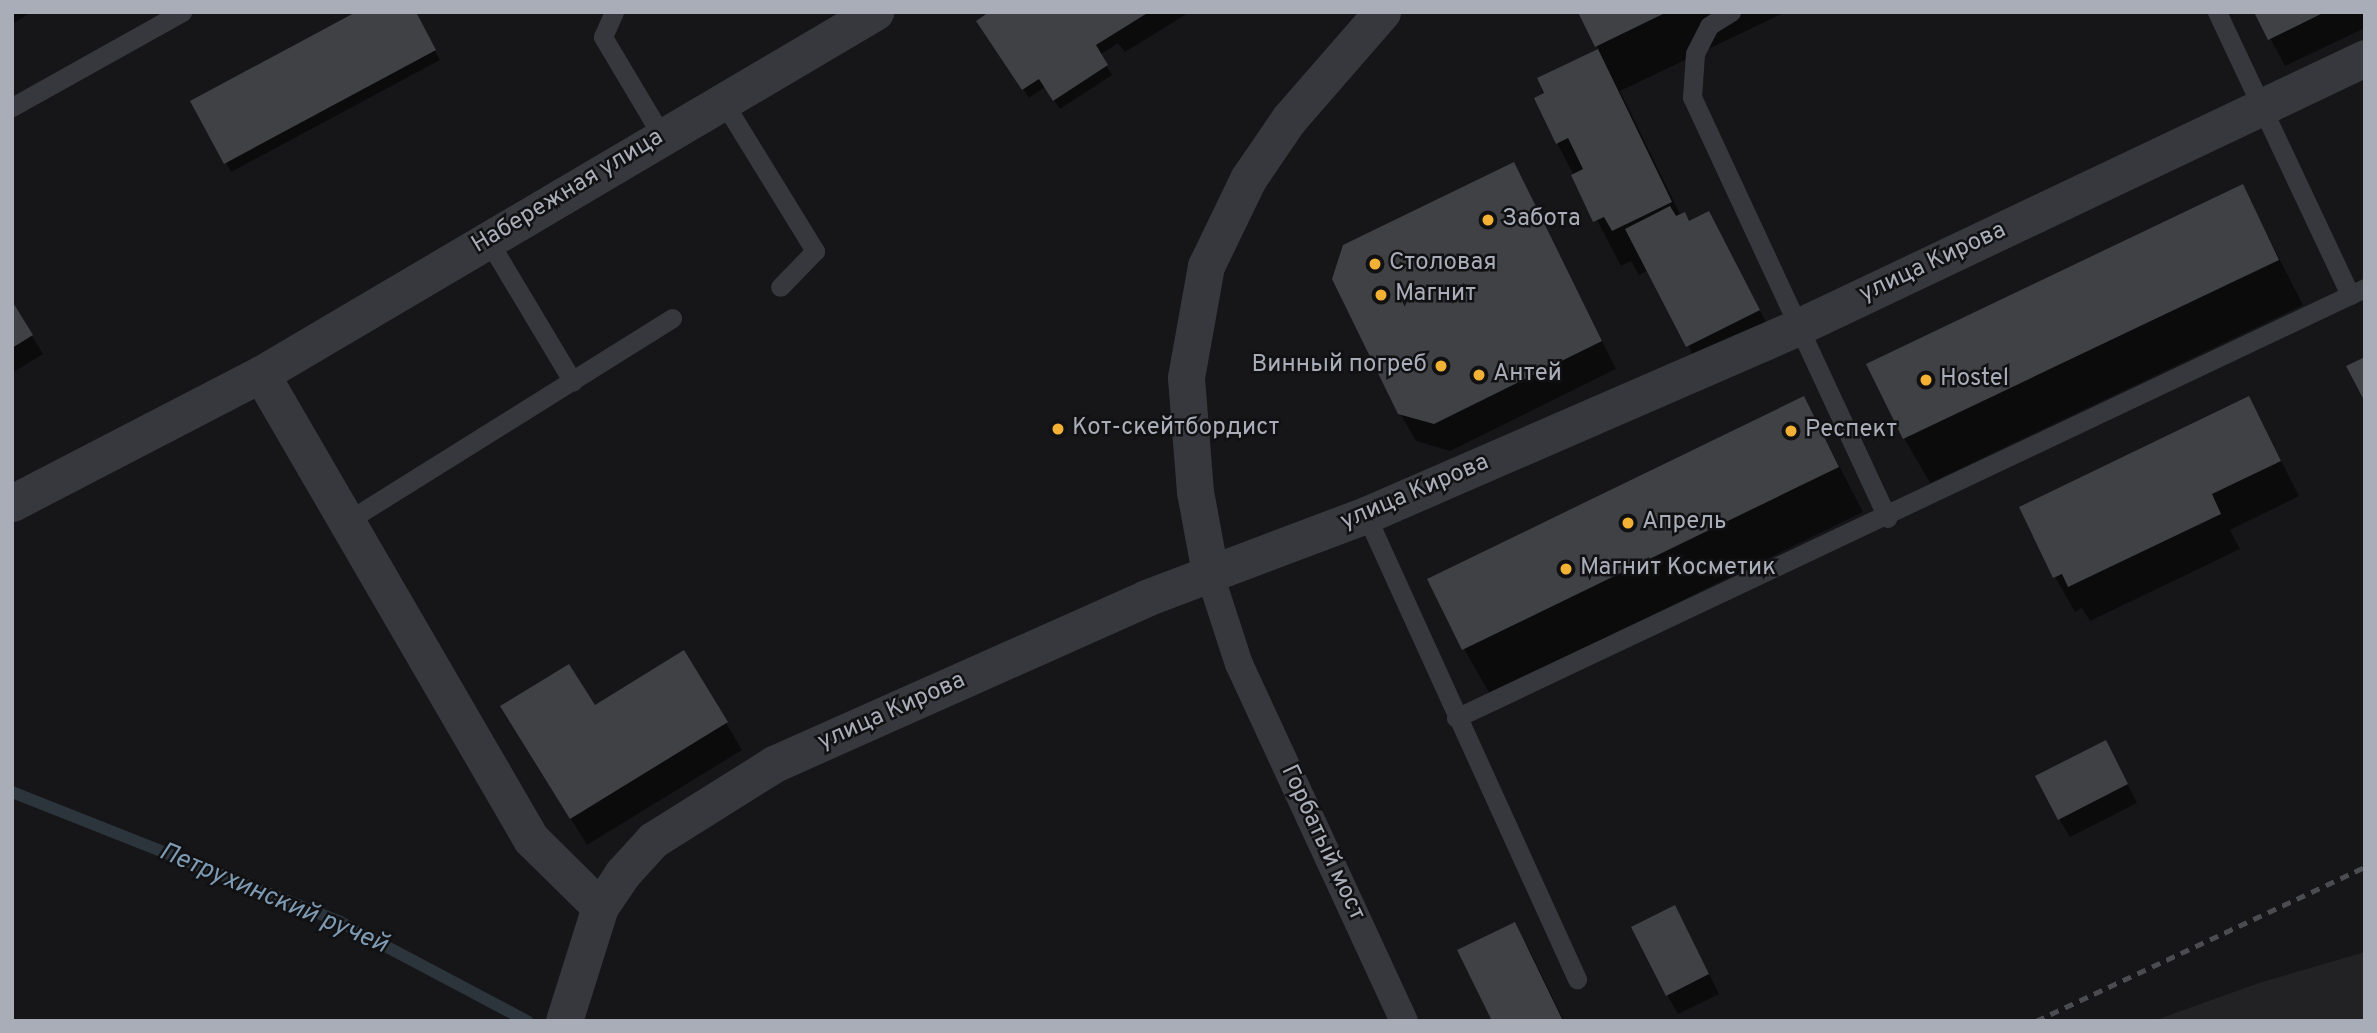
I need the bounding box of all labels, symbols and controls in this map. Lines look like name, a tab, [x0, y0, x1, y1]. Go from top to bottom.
street label: Набережная улица	[467, 124, 669, 260]
place label: Забота	[1502, 206, 1581, 234]
marker: Забота	[1480, 212, 1496, 228]
street label: улица Кирова	[1855, 217, 2011, 309]
place label: Столовая	[1389, 250, 1497, 278]
marker: Столовая	[1367, 256, 1383, 272]
place label: Магнит	[1395, 281, 1476, 309]
marker: Магнит	[1373, 287, 1389, 303]
place label: Винный погреб	[1252, 352, 1427, 380]
marker: Винный погреб	[1433, 358, 1449, 374]
place label: Антей	[1493, 361, 1562, 389]
place label: Hostel	[1940, 366, 2009, 394]
marker: Антей	[1471, 367, 1487, 383]
marker: Hostel	[1918, 372, 1934, 388]
place label: Кот-скейтбордист	[1072, 415, 1279, 443]
place label: Респект	[1805, 417, 1897, 445]
marker: Кот-скейтбордист	[1050, 421, 1066, 437]
marker: Респект	[1783, 423, 1799, 439]
street label: улица Кирова	[1337, 449, 1493, 537]
place label: Апрель	[1642, 509, 1726, 537]
marker: Апрель	[1620, 515, 1636, 531]
place label: Магнит Косметик	[1580, 555, 1776, 583]
marker: Магнит Косметик	[1558, 561, 1574, 577]
street label: улица Кирова	[814, 667, 970, 757]
street label: Горбатый мост	[1273, 761, 1371, 925]
water label: Петрухинский ручей	[154, 837, 392, 961]

